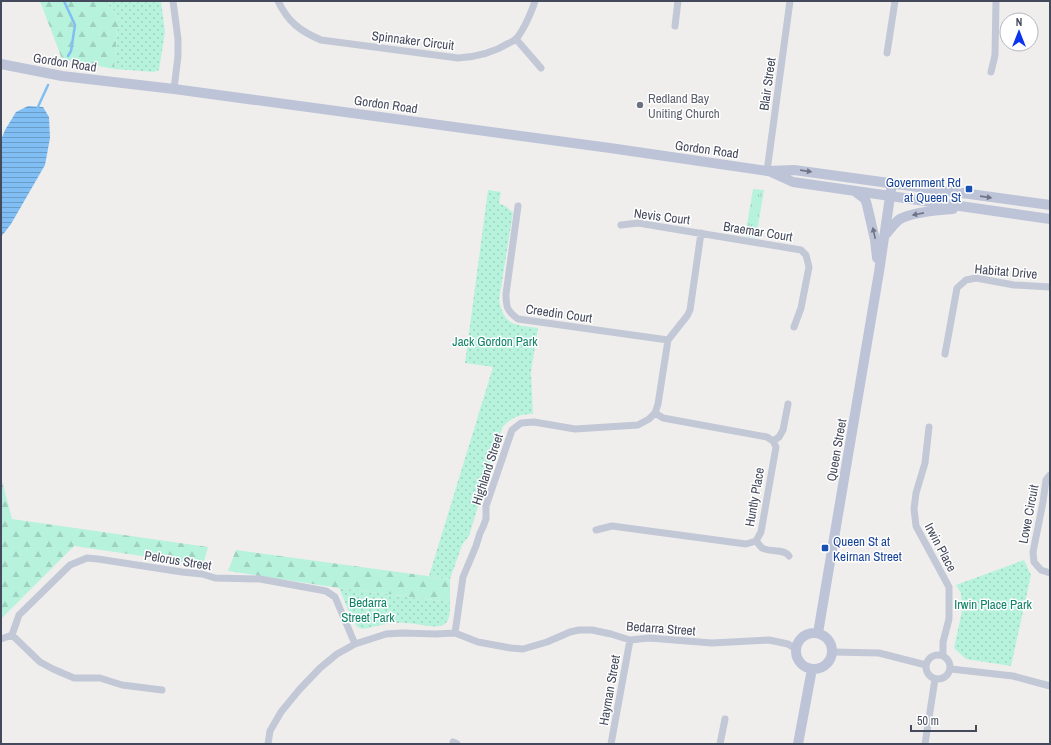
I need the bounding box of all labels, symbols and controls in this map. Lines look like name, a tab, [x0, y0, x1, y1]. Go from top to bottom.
north arrow	[999, 12, 1039, 52]
text: N	[1016, 15, 1022, 29]
street label: Spinnaker Circuit	[371, 27, 455, 54]
street label: Gordon Road	[32, 49, 98, 76]
street label: Blair Street	[755, 56, 780, 112]
place label: Redland Bay Uniting Church	[648, 90, 720, 122]
street label: Gordon Road	[353, 92, 419, 117]
marker: Redland Bay Uniting Church	[635, 100, 645, 110]
street label: Gordon Road	[674, 137, 740, 162]
one-way arrow	[800, 168, 812, 174]
place label: Government Rd at Queen St	[886, 174, 961, 206]
marker: Government Rd at Queen St	[964, 184, 974, 194]
one-way arrow	[980, 193, 992, 200]
street label: Nevis Court	[633, 205, 691, 228]
one-way arrow	[912, 211, 924, 217]
street label: Braemar Court	[722, 218, 794, 245]
one-way arrow	[870, 227, 876, 239]
street label: Habitat Drive	[974, 260, 1038, 283]
street label: Creedin Court	[525, 300, 593, 327]
park label: Jack Gordon Park	[452, 333, 538, 350]
street label: Queen Street	[823, 417, 850, 483]
street label: Highland Street	[468, 431, 507, 507]
street label: Huntly Place	[741, 466, 768, 528]
street label: Lowe Circuit	[1014, 483, 1043, 545]
street label: Irwin Place	[921, 520, 960, 575]
place label: Queen St at Keirnan Street	[833, 533, 902, 565]
marker: Queen St at Keirnan Street	[820, 543, 830, 553]
street label: Pelorus Street	[143, 547, 213, 574]
park label: Bedarra Street Park	[341, 594, 395, 626]
park label: Irwin Place Park	[954, 596, 1032, 613]
street label: Bedarra Street	[626, 618, 696, 639]
street label: Hayman Street	[595, 654, 624, 727]
scale bar	[911, 707, 976, 733]
text: 50 m	[917, 713, 939, 729]

